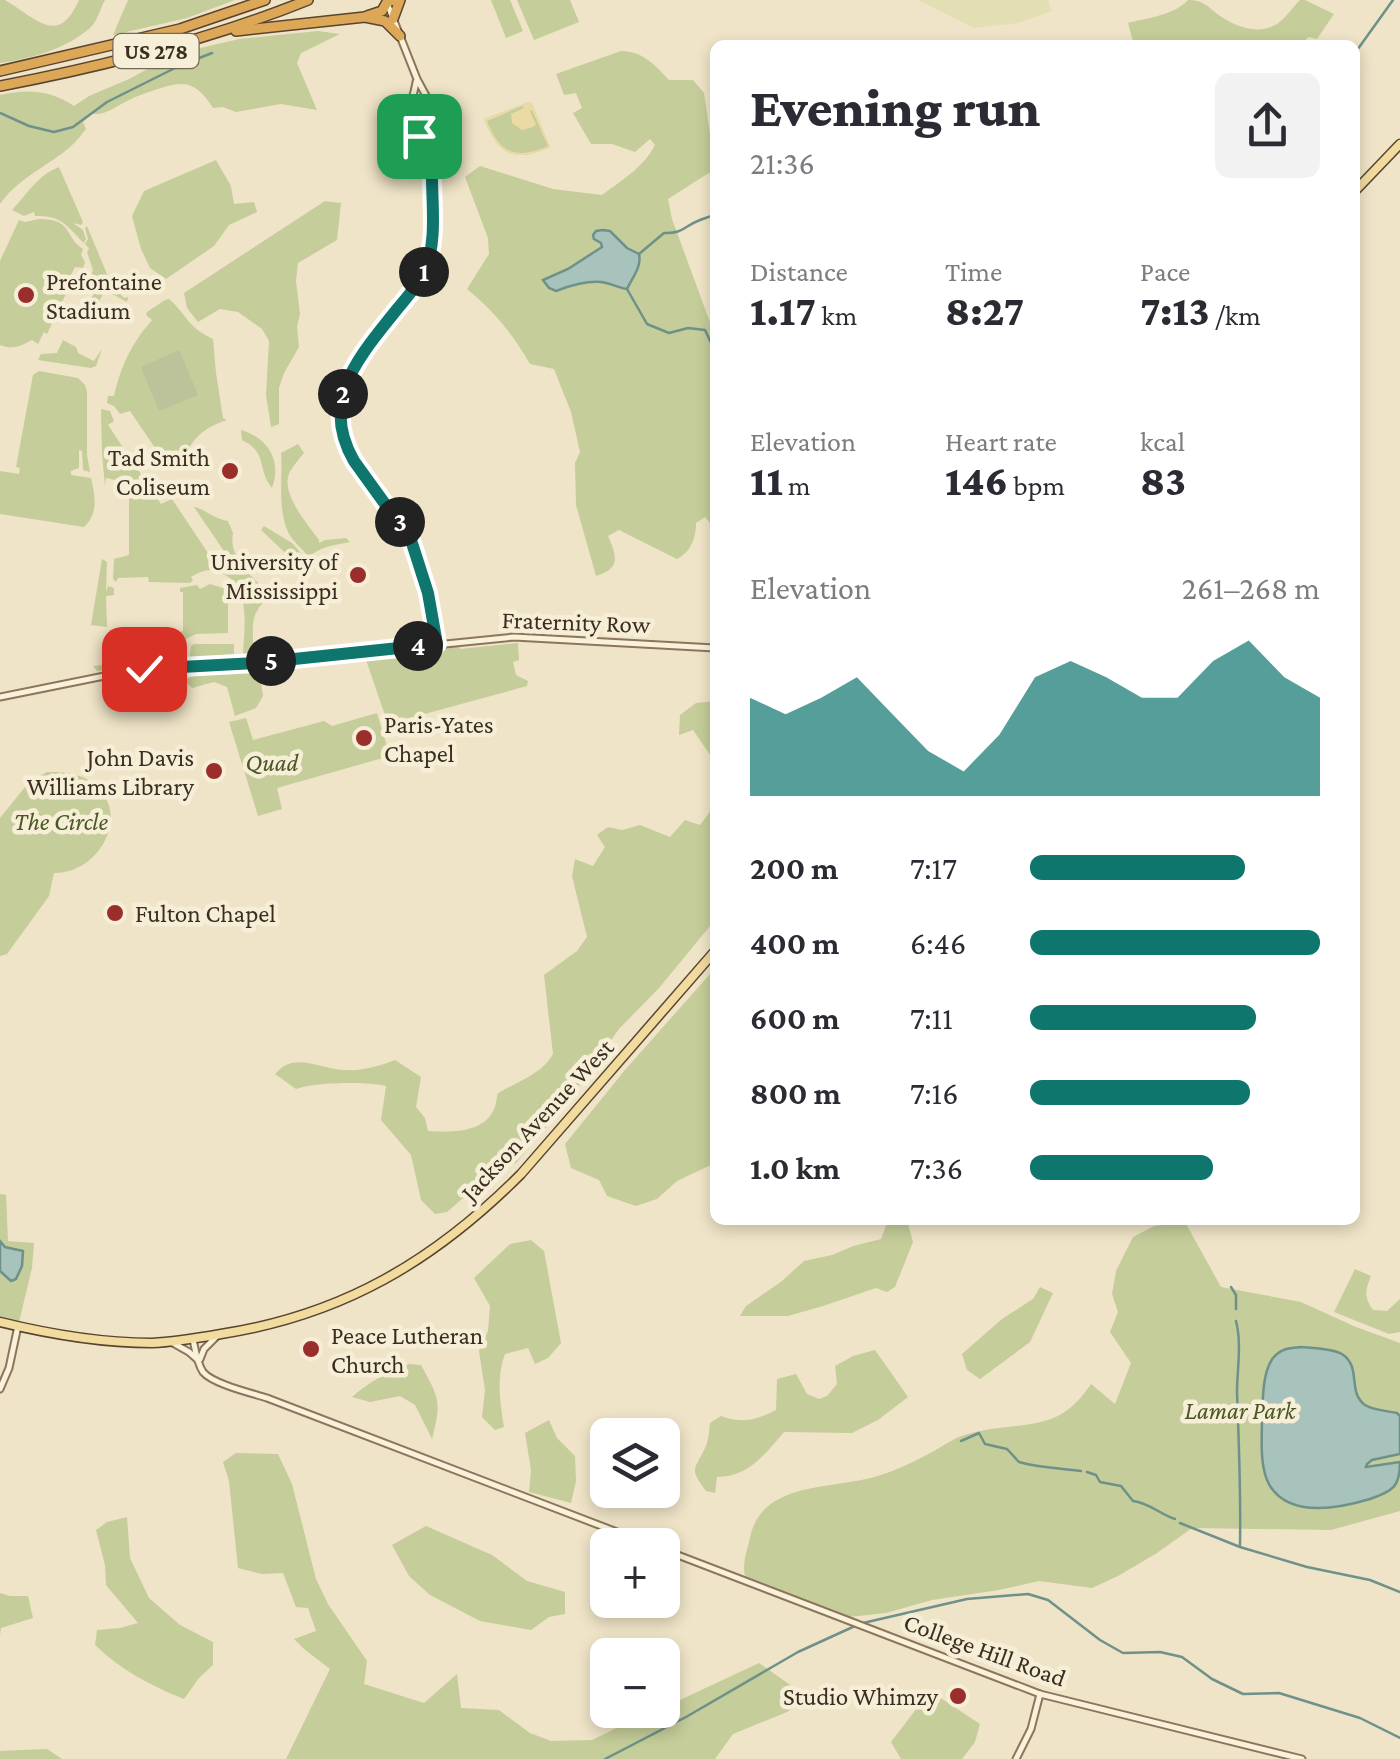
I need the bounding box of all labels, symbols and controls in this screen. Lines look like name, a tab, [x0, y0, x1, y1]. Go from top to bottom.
road number: US 278	[114, 34, 198, 68]
button: share	[1215, 73, 1320, 178]
text: Evening run	[750, 77, 1040, 138]
pin	[377, 94, 462, 179]
icon: arrive	[392, 109, 447, 164]
text: 21:36	[750, 145, 815, 181]
pin: 1	[399, 247, 449, 297]
text: 1	[419, 256, 429, 287]
text: Distance	[750, 256, 848, 287]
text: Time	[945, 256, 1002, 287]
text: Pace	[1140, 256, 1190, 287]
place label: Prefontaine Stadium	[46, 268, 162, 324]
marker: Prefontaine Stadium	[15, 284, 37, 306]
text: 1.17	[750, 287, 816, 334]
text: 8:27	[945, 287, 1024, 334]
text: 7:13	[1140, 287, 1210, 334]
text: km	[816, 300, 857, 331]
text: /km	[1210, 300, 1261, 331]
pin: 2	[318, 369, 368, 419]
text: 2	[336, 378, 350, 409]
text: Elevation	[750, 426, 856, 457]
text: Heart rate	[945, 426, 1057, 457]
text: kcal	[1140, 426, 1185, 457]
place label: Tad Smith Coliseum	[108, 444, 210, 500]
text: 11	[750, 457, 783, 504]
text: 146	[945, 457, 1008, 504]
text: 83	[1140, 457, 1186, 504]
marker: Tad Smith Coliseum	[219, 460, 241, 482]
text: m	[783, 470, 811, 501]
text: bpm	[1008, 470, 1065, 501]
pin: 3	[375, 497, 425, 547]
text: 3	[393, 506, 407, 537]
place label: University of Mississippi	[210, 548, 340, 605]
marker: University of Mississippi	[347, 564, 369, 586]
text: Elevation	[750, 570, 871, 606]
text: 261–268 m	[1182, 570, 1320, 606]
street label: Fraternity Row	[501, 606, 651, 639]
pin: 4	[393, 621, 443, 671]
pin	[102, 627, 187, 712]
text: 4	[410, 630, 426, 661]
pin: 5	[246, 636, 296, 686]
icon: check	[117, 642, 172, 697]
text: 5	[264, 645, 278, 676]
place label: Paris-Yates Chapel	[384, 711, 494, 768]
marker: Paris-Yates Chapel	[353, 727, 375, 749]
place label: John Davis Williams Library	[27, 744, 194, 801]
park label: Quad	[246, 749, 300, 776]
marker: John Davis Williams Library	[203, 760, 225, 782]
park label: The Circle	[14, 808, 108, 835]
text: 200 m	[750, 850, 838, 886]
text: 7:17	[910, 850, 957, 886]
place label: Fulton Chapel	[135, 900, 276, 928]
marker: Fulton Chapel	[104, 902, 126, 924]
text: 400 m	[750, 925, 839, 961]
text: 6:46	[910, 925, 966, 961]
text: 600 m	[750, 1000, 840, 1036]
text: 7:11	[910, 1000, 953, 1036]
street label: Jackson Avenue West	[454, 1033, 620, 1208]
text: 800 m	[750, 1075, 841, 1111]
text: 7:16	[910, 1075, 958, 1111]
text: 1.0 km	[750, 1150, 840, 1186]
text: 7:36	[910, 1150, 963, 1186]
place label: Peace Lutheran Church	[331, 1322, 483, 1378]
marker: Peace Lutheran Church	[300, 1338, 322, 1360]
park label: Lamar Park	[1184, 1397, 1297, 1424]
map controls	[590, 1418, 680, 1728]
button: layers	[590, 1418, 680, 1508]
button: +	[590, 1528, 680, 1618]
street label: College Hill Road	[900, 1608, 1070, 1693]
button: −	[590, 1638, 680, 1728]
place label: Studio Whimzy	[783, 1683, 938, 1711]
marker: Studio Whimzy	[947, 1685, 969, 1707]

